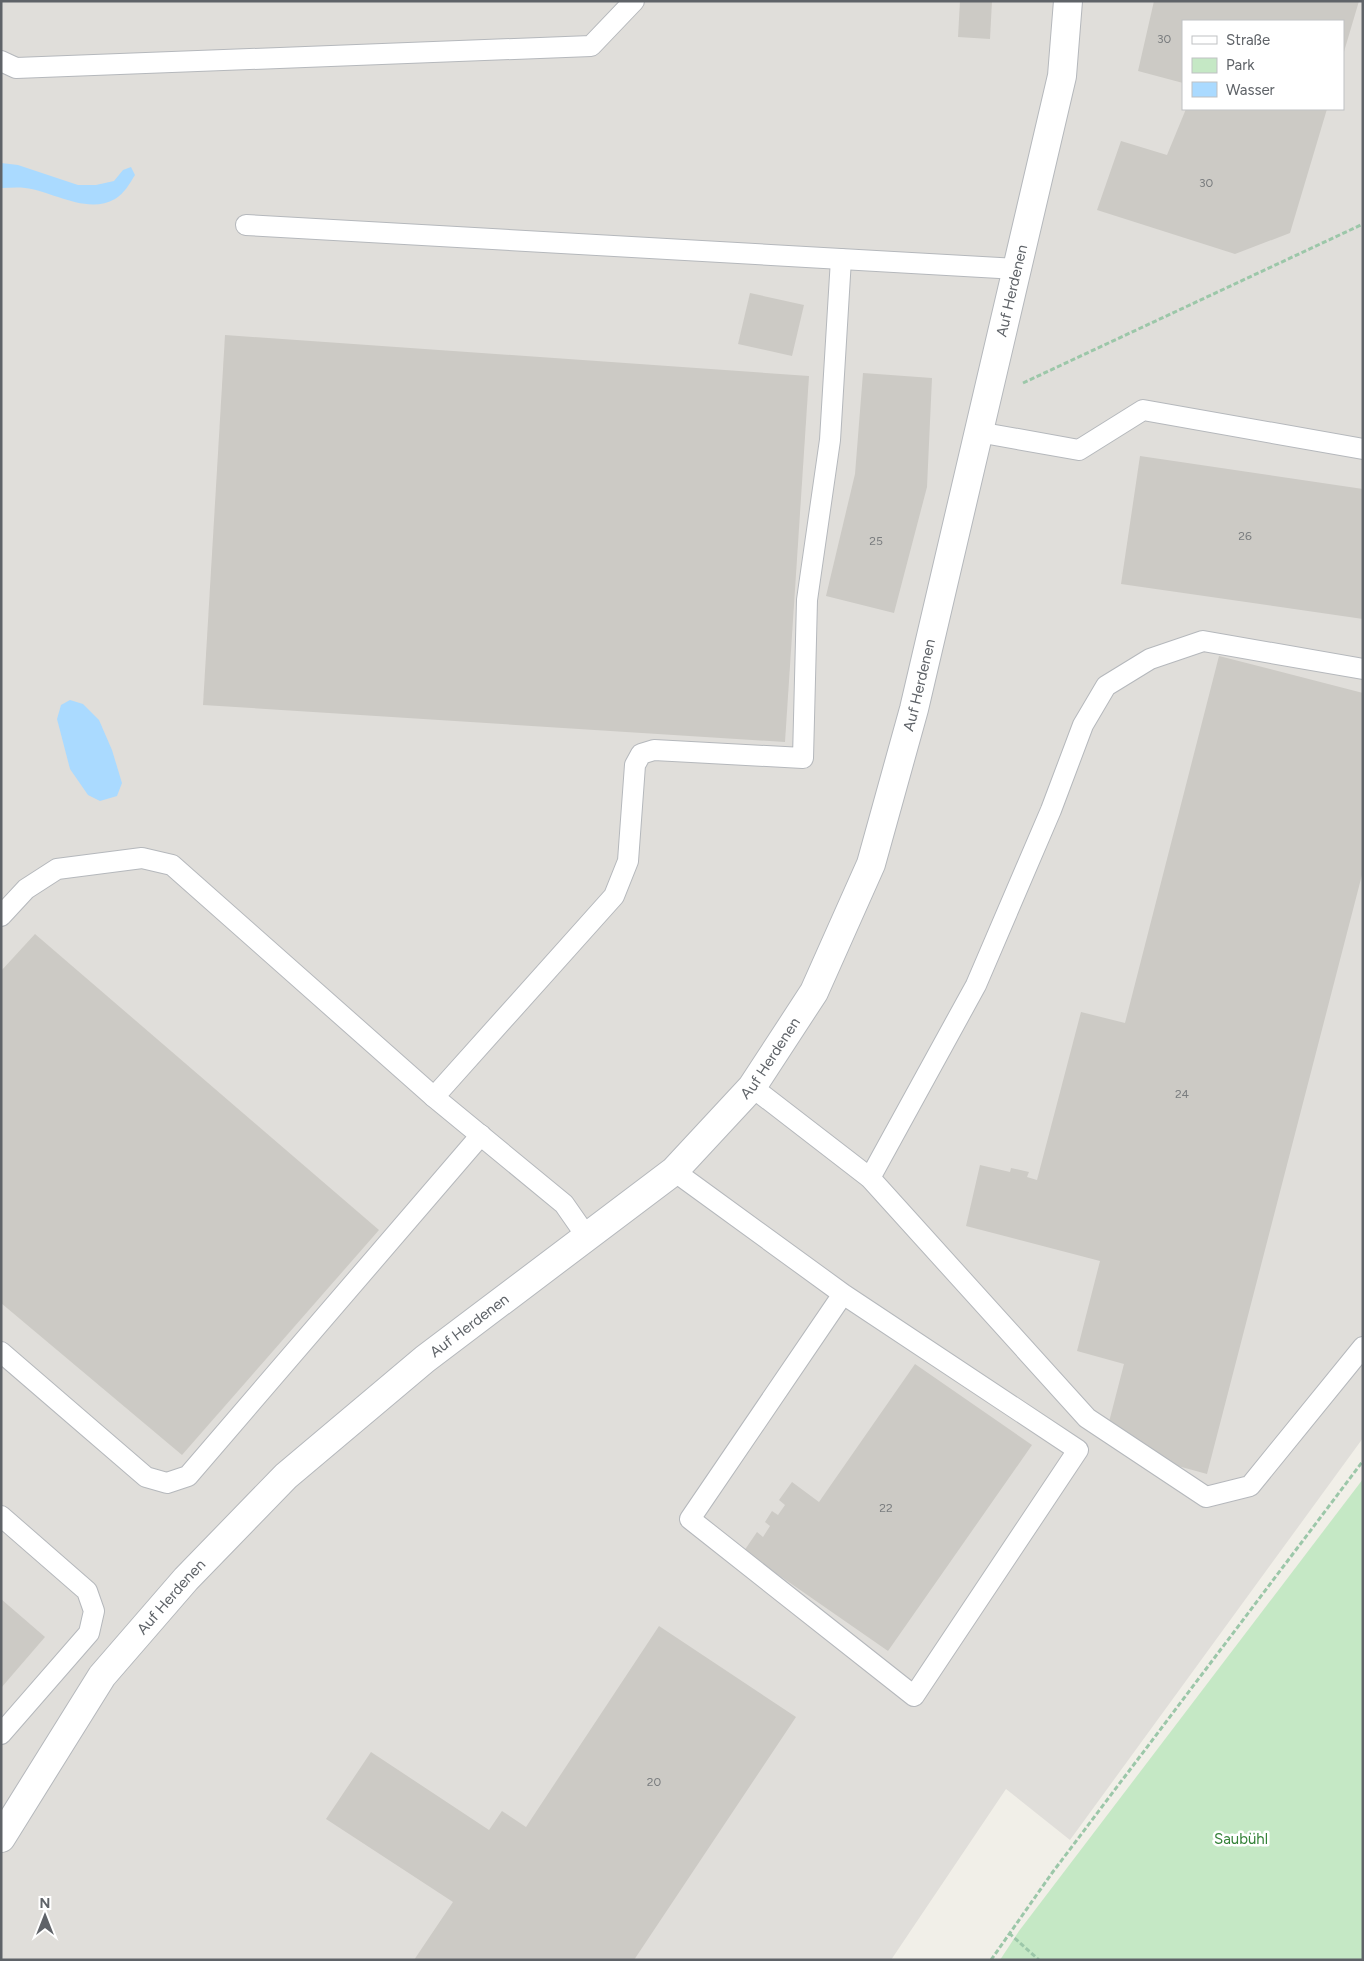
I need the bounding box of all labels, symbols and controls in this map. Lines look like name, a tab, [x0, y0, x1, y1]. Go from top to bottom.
legend	[1182, 20, 1344, 110]
text: Straße	[1226, 31, 1270, 49]
house number: 30	[1157, 32, 1171, 46]
text: Park	[1226, 56, 1255, 74]
text: Wasser	[1226, 81, 1275, 99]
house number: 30	[1199, 176, 1213, 190]
street label: Auf Herdenen	[992, 243, 1031, 339]
house number: 26	[1238, 529, 1252, 543]
house number: 25	[869, 534, 883, 548]
street label: Auf Herdenen	[899, 637, 939, 733]
street label: Auf Herdenen	[736, 1014, 804, 1103]
house number: 24	[1175, 1087, 1190, 1101]
street label: Auf Herdenen	[426, 1290, 512, 1361]
house number: 22	[879, 1501, 893, 1515]
street label: Auf Herdenen	[133, 1556, 209, 1638]
house number: 20	[647, 1775, 662, 1789]
park label: Saubühl	[1214, 1830, 1268, 1848]
north arrow	[20, 1891, 70, 1941]
text: N	[40, 1895, 50, 1912]

